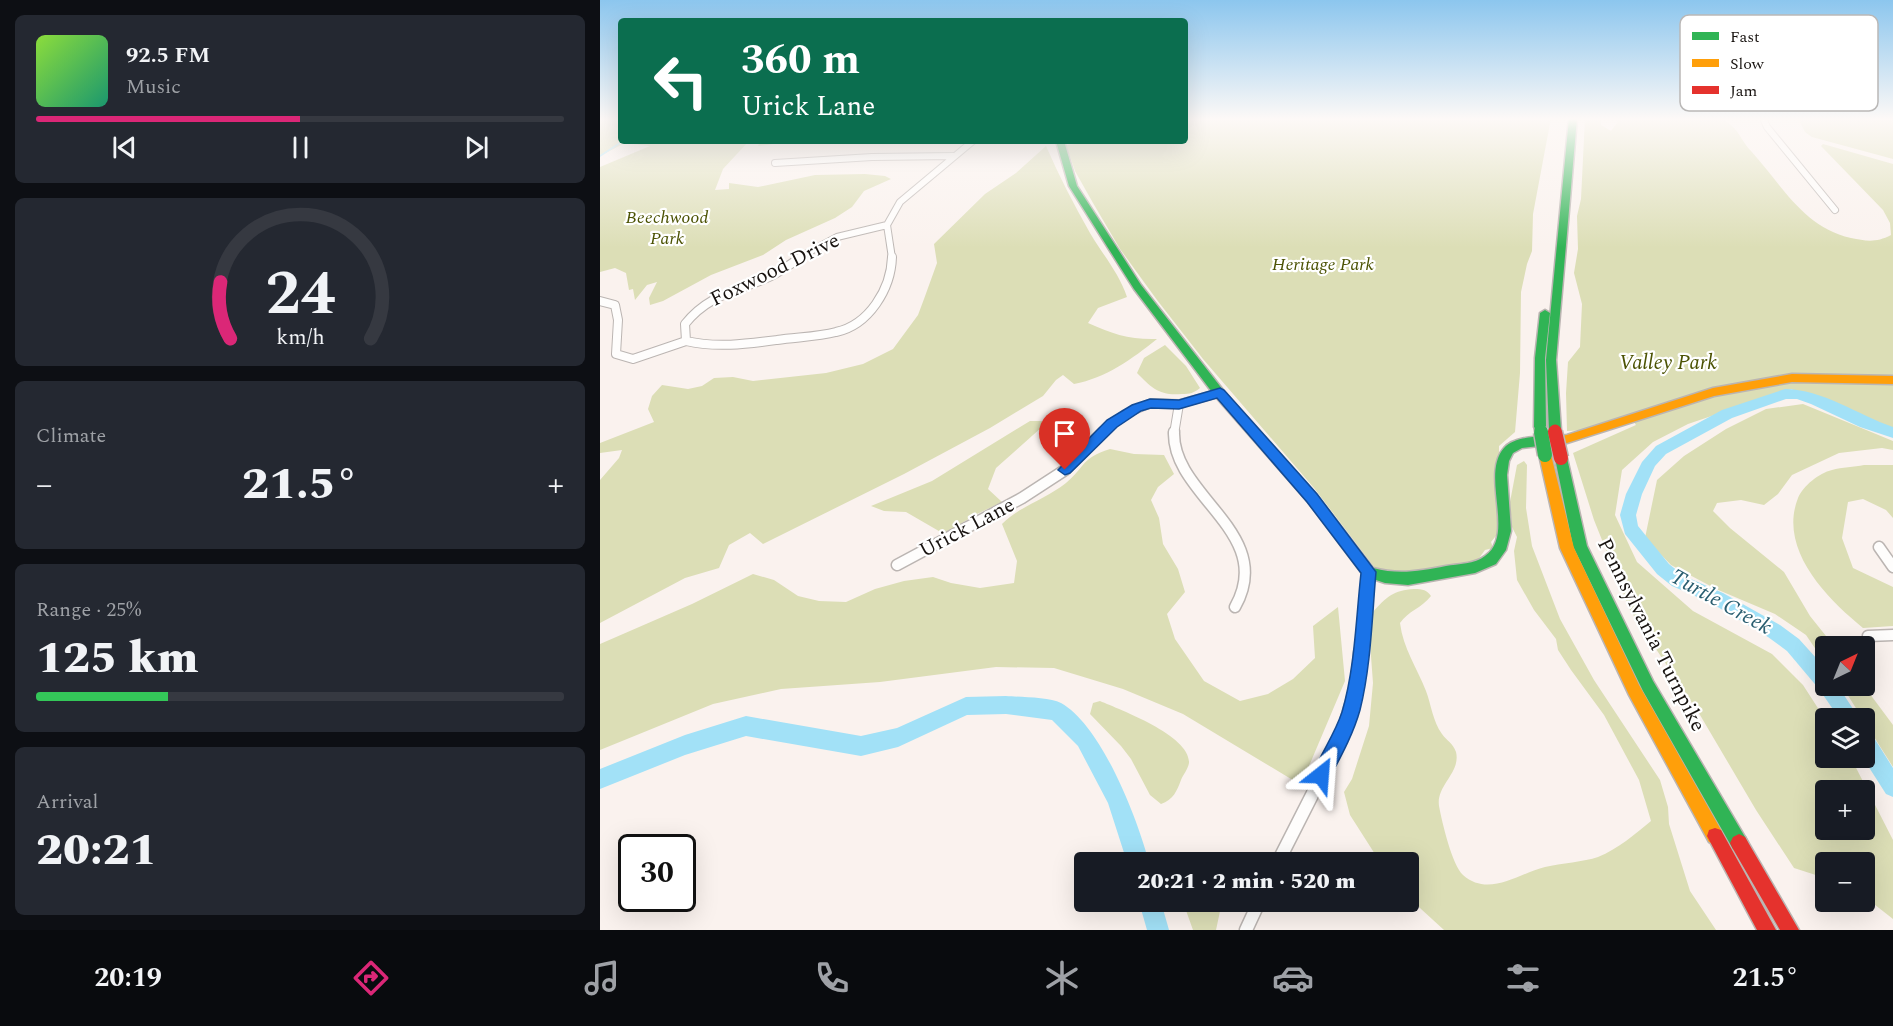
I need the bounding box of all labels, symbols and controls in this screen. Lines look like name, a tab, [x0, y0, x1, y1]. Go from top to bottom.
legend	[1680, 15, 1878, 111]
text: Fast	[1730, 25, 1760, 49]
text: 360 m	[741, 29, 860, 92]
text: 92.5 FM	[126, 39, 210, 72]
icon: left	[642, 42, 720, 120]
text: Slow	[1730, 52, 1765, 76]
text: Music	[126, 72, 181, 102]
text: Jam	[1730, 79, 1758, 103]
text: Urick Lane	[741, 86, 875, 128]
icon: previous	[108, 131, 141, 164]
icon: pause	[284, 131, 317, 164]
icon: next	[460, 131, 493, 164]
park label: Beechwood Park	[626, 204, 708, 252]
street label: Foxwood Drive	[705, 225, 845, 315]
text: 24	[265, 247, 335, 342]
park label: Heritage Park	[1272, 251, 1375, 278]
text: km/h	[276, 321, 324, 354]
park label: Valley Park	[1619, 347, 1717, 379]
pin	[1039, 408, 1090, 470]
icon: arrive	[1048, 417, 1081, 450]
text: Climate	[36, 421, 106, 451]
text: 21.5°	[242, 450, 358, 519]
text: −	[36, 460, 53, 510]
text: +	[547, 460, 564, 510]
street label: Urick Lane	[913, 489, 1021, 567]
street label: Pennsylvania Turnpike	[1588, 533, 1714, 737]
water label: Turtle Creek	[1664, 560, 1778, 644]
text: Range · 25%	[36, 595, 141, 625]
text: 125 km	[36, 624, 198, 693]
north arrow	[1815, 636, 1875, 696]
map controls	[1815, 636, 1875, 912]
button: layers	[1815, 708, 1875, 768]
position arrow	[1289, 743, 1353, 807]
button: +	[1815, 780, 1875, 840]
text: Arrival	[36, 787, 98, 817]
text: 20:21	[36, 816, 157, 885]
speed limit sign: 30	[618, 834, 696, 912]
button: −	[1815, 852, 1875, 912]
text: 20:21 · 2 min · 520 m	[1137, 865, 1356, 898]
text: 20:19	[94, 957, 162, 999]
icon: directions	[350, 957, 392, 999]
icon: music	[581, 957, 623, 999]
icon: phone	[811, 957, 853, 999]
icon: climate	[1041, 957, 1083, 999]
icon: car	[1272, 957, 1314, 999]
icon: filters	[1502, 957, 1544, 999]
text: 21.5°	[1733, 957, 1799, 999]

